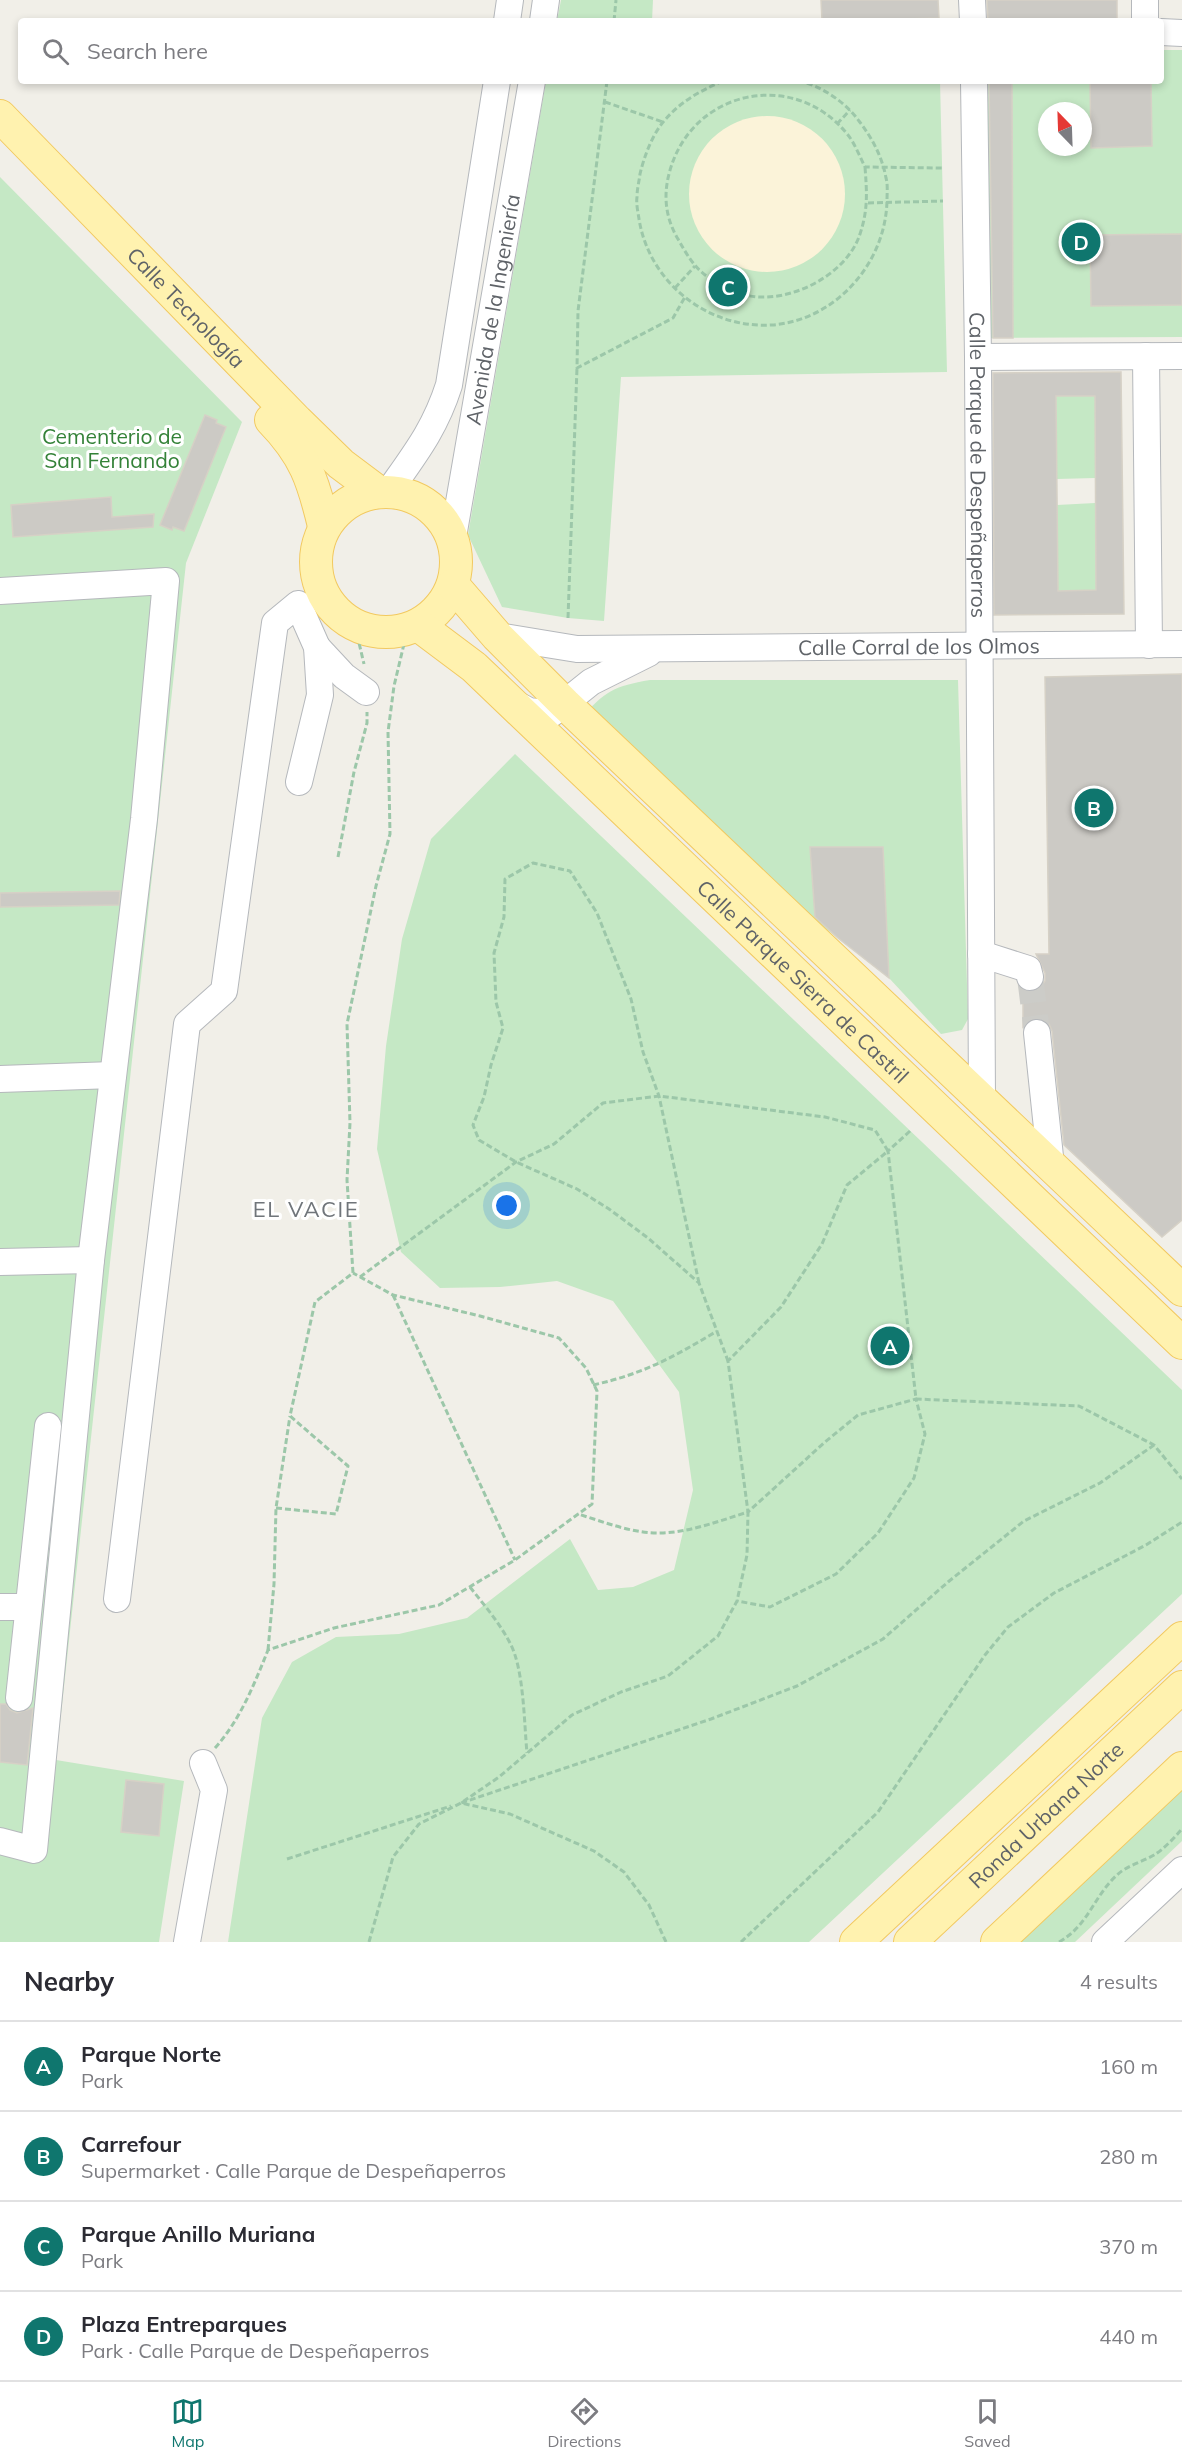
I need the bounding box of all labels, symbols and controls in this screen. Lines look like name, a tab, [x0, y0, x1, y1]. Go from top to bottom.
search box	[18, 18, 1164, 84]
icon: search	[39, 35, 72, 68]
text: Search here	[87, 37, 208, 65]
north arrow	[1038, 102, 1092, 156]
street label: Avenida de la Ingeniería	[460, 192, 525, 427]
pin: D	[1062, 220, 1100, 264]
street label: Calle Tecnología	[122, 242, 251, 373]
pin: C	[708, 264, 748, 310]
street label: Calle Parque de Despeñaperros	[964, 312, 992, 618]
park label: Cementerio de San Fernando	[42, 423, 182, 473]
street label: Calle Corral de los Olmos	[798, 632, 1040, 660]
pin: B	[1074, 786, 1114, 830]
street label: Calle Parque Sierra de Castril	[692, 874, 914, 1088]
your location	[492, 1191, 521, 1220]
district label: EL VACIE	[253, 1195, 359, 1223]
pin: A	[870, 1324, 910, 1368]
street label: Ronda Urbana Norte	[963, 1736, 1128, 1894]
text: Nearby	[24, 1965, 114, 1998]
text: 4 results	[1080, 1969, 1158, 1994]
text: Parque Norte	[81, 2040, 221, 2068]
text: A	[36, 2054, 51, 2079]
text: 160 m	[1099, 2054, 1158, 2079]
text: Park	[81, 2068, 123, 2093]
text: Carrefour	[81, 2130, 181, 2158]
text: B	[37, 2144, 50, 2169]
text: 280 m	[1099, 2144, 1158, 2169]
text: Supermarket · Calle Parque de Despeñaperros	[81, 2158, 506, 2183]
text: Parque Anillo Muriana	[81, 2220, 315, 2248]
text: C	[37, 2234, 50, 2259]
text: 370 m	[1099, 2234, 1158, 2259]
text: Park	[81, 2248, 123, 2273]
text: Plaza Entreparques	[81, 2310, 287, 2338]
text: D	[36, 2324, 51, 2349]
text: 440 m	[1099, 2324, 1158, 2349]
text: Park · Calle Parque de Despeñaperros	[81, 2338, 430, 2363]
tab: Map	[171, 2395, 204, 2451]
tab: Directions	[547, 2395, 621, 2451]
tab: Saved	[964, 2395, 1011, 2451]

